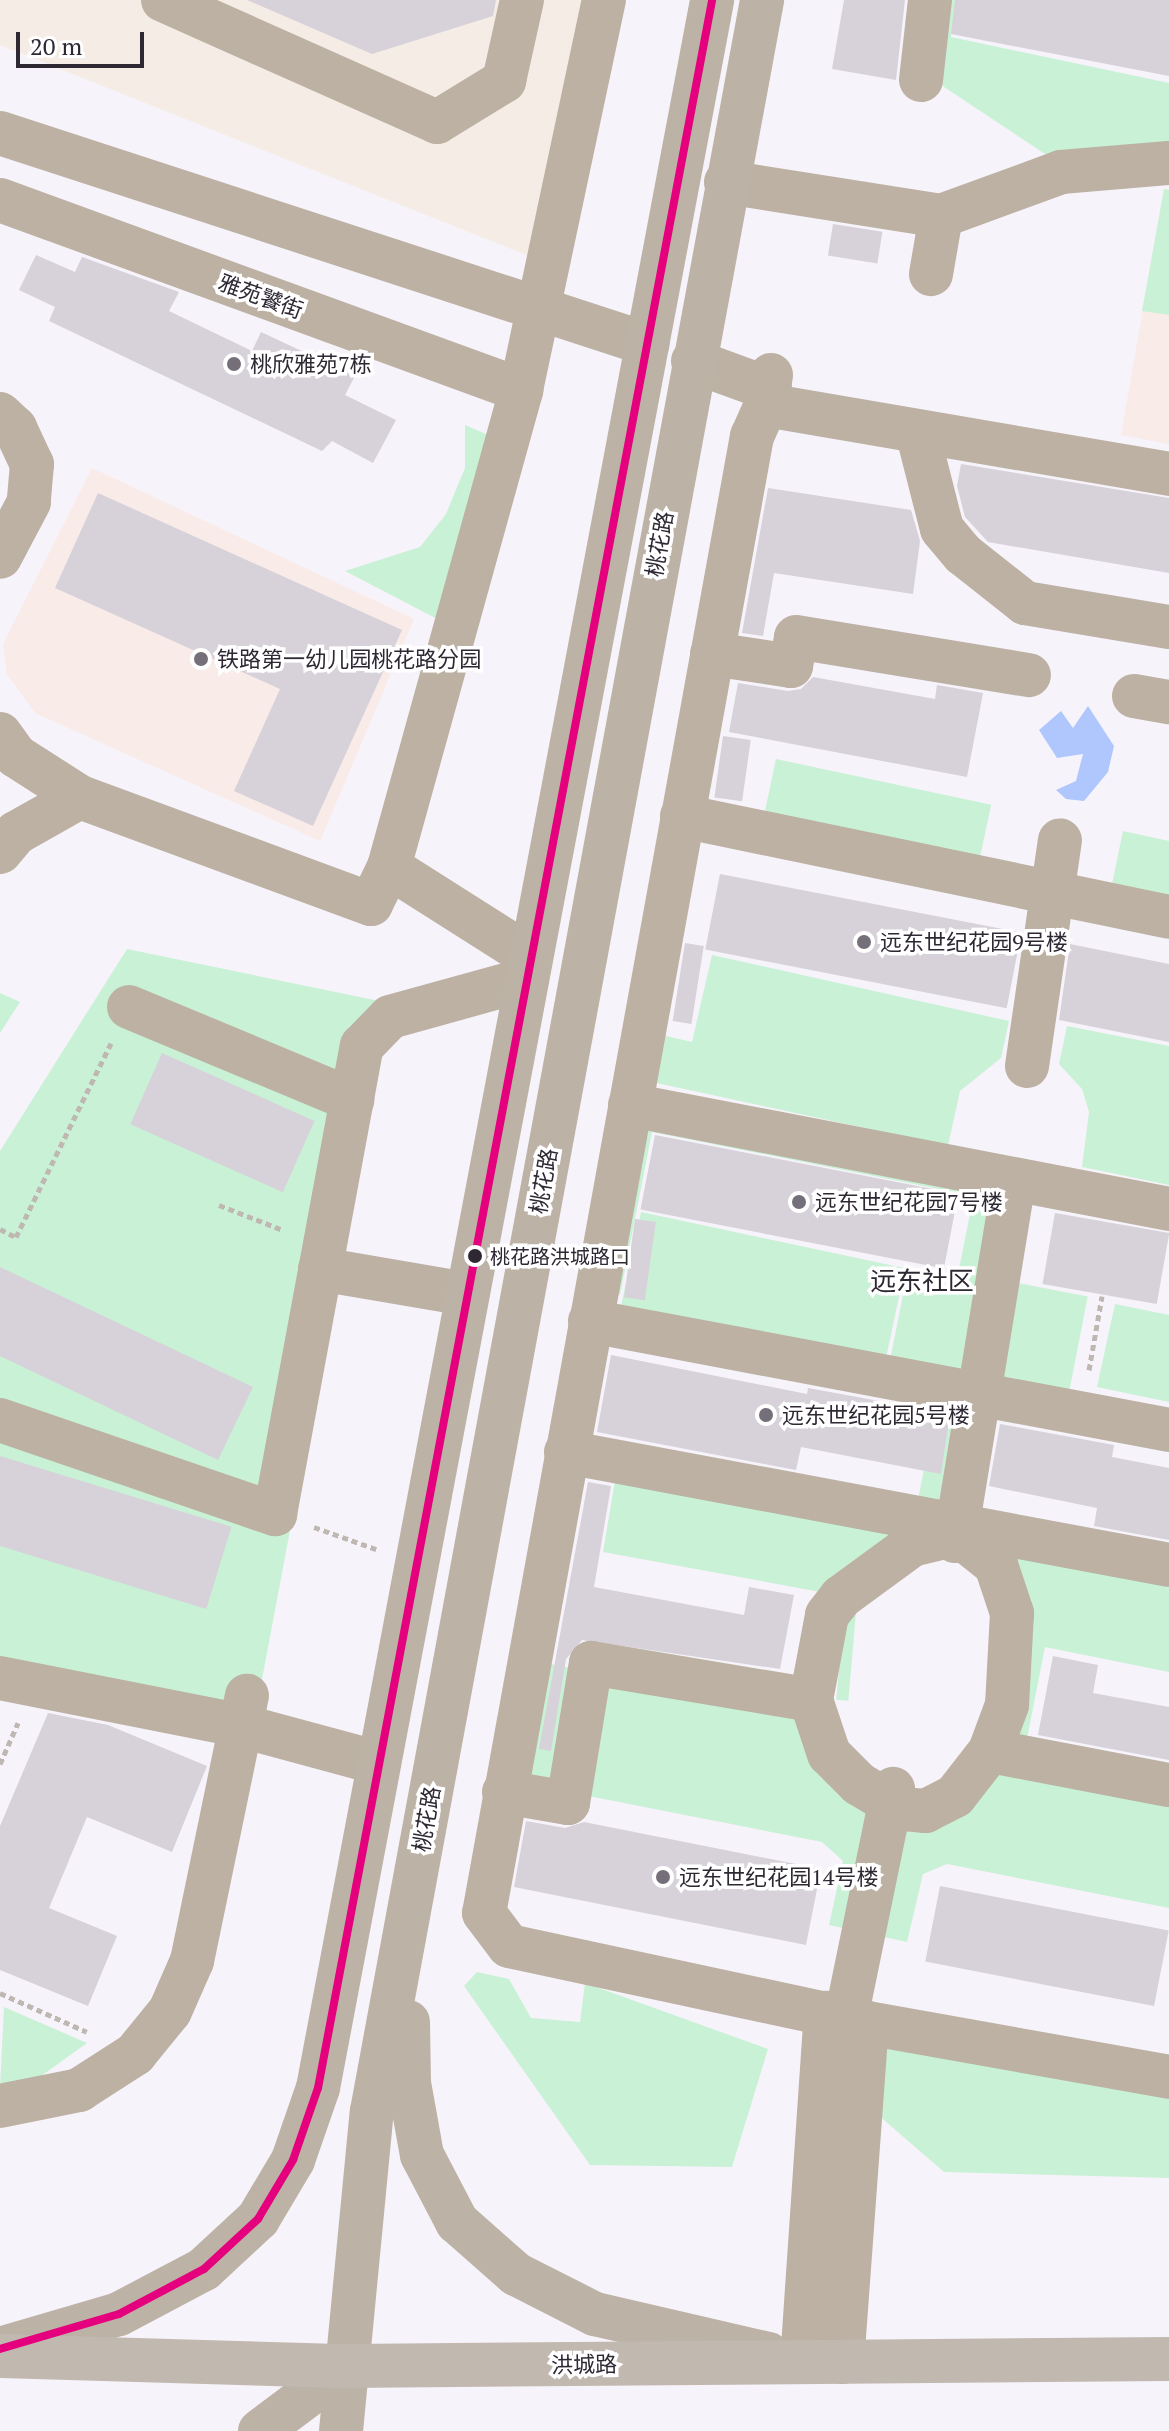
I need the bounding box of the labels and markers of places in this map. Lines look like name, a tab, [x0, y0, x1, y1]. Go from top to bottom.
place label: 桃欣雅苑7栋	[250, 351, 372, 377]
marker: 桃欣雅苑7栋	[225, 355, 243, 373]
place label: 铁路第一幼儿园桃花路分园	[217, 646, 481, 672]
marker: 铁路第一幼儿园桃花路分园	[192, 650, 210, 668]
place label: 远东世纪花园9号楼	[880, 929, 1068, 955]
marker: 远东世纪花园9号楼	[855, 933, 873, 951]
place label: 远东世纪花园7号楼	[815, 1189, 1003, 1215]
marker: 远东世纪花园7号楼	[790, 1193, 808, 1211]
place label: 桃花路洪城路口	[490, 1244, 630, 1268]
marker: 桃花路洪城路口	[467, 1248, 483, 1264]
place label: 远东世纪花园5号楼	[782, 1402, 970, 1428]
marker: 远东世纪花园5号楼	[757, 1406, 775, 1424]
place label: 远东世纪花园14号楼	[679, 1864, 878, 1890]
marker: 远东世纪花园14号楼	[654, 1868, 672, 1886]

